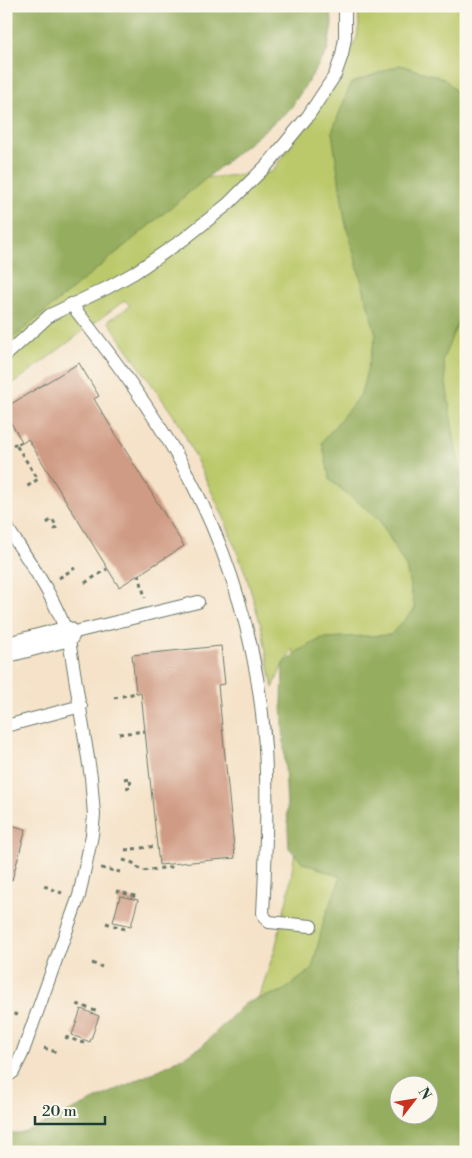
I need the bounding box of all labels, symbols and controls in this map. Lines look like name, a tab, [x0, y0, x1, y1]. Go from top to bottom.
north arrow	[390, 1076, 440, 1126]
text: N	[414, 1084, 435, 1103]
scale bar	[35, 1093, 105, 1125]
text: 20 m	[42, 1102, 77, 1121]

